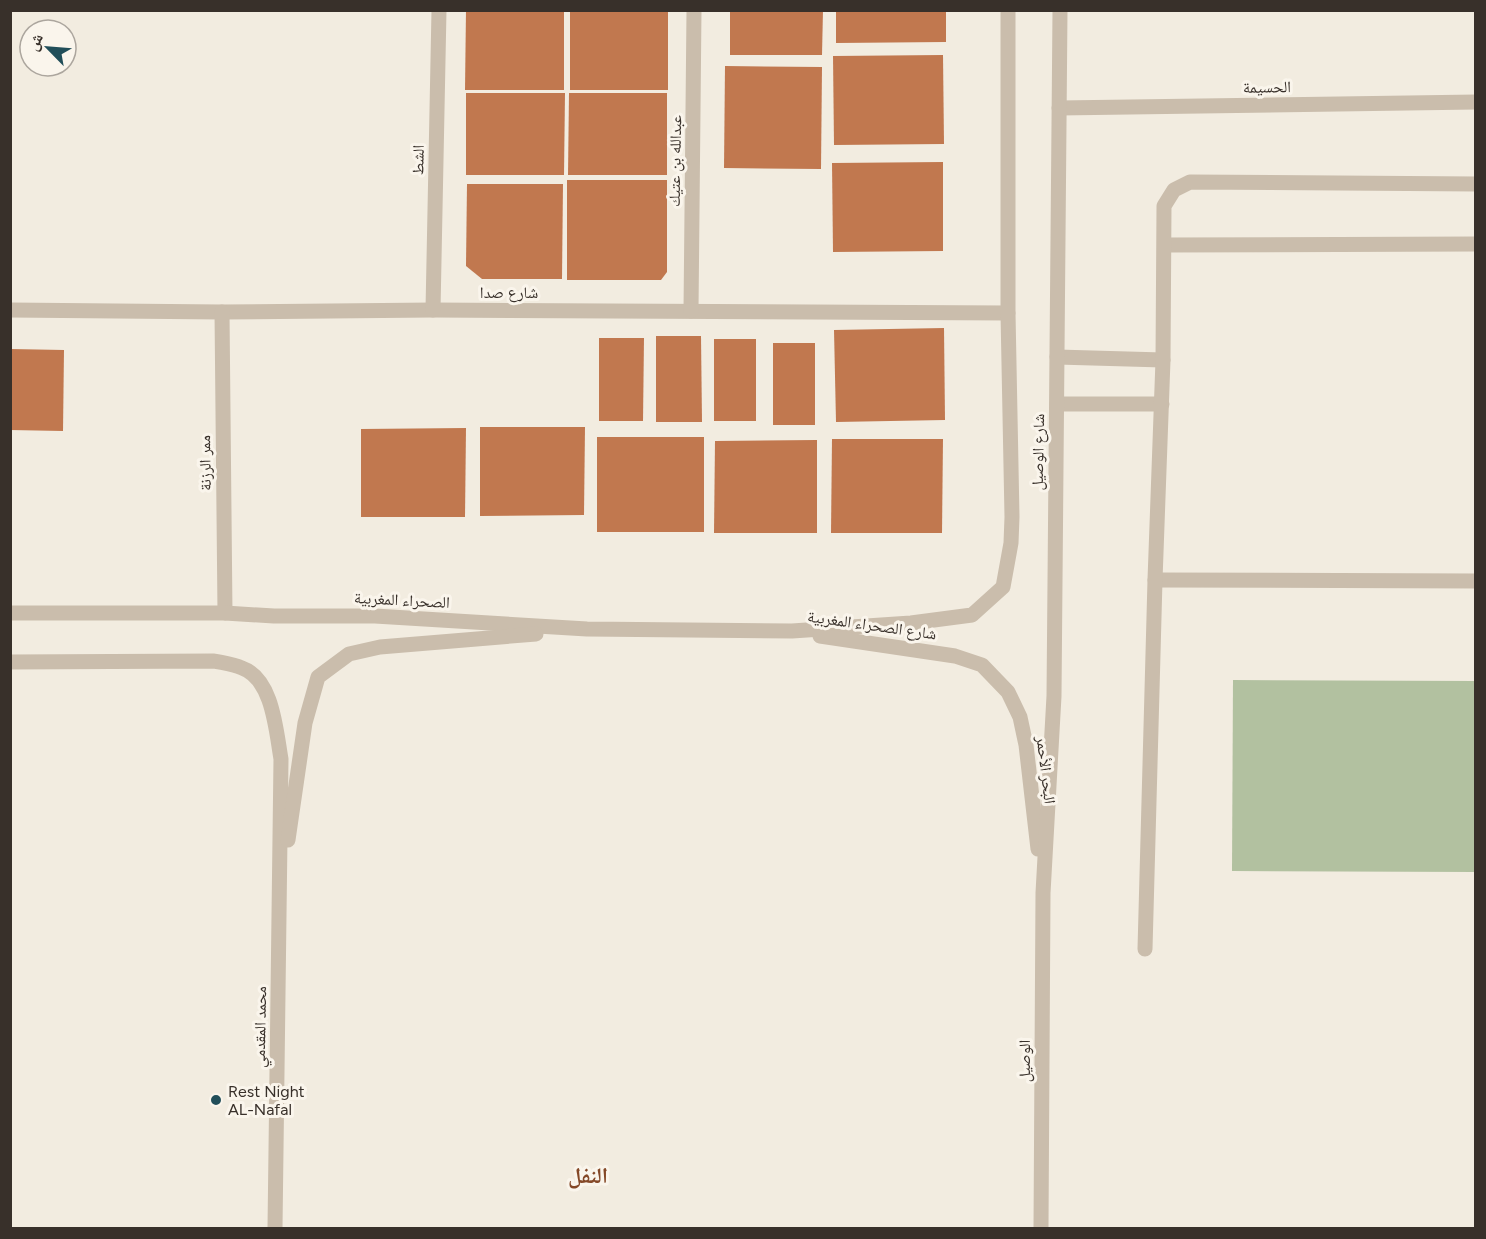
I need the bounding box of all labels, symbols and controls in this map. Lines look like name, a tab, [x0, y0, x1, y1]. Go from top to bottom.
north arrow	[18, 18, 78, 78]
text: ش	[23, 30, 47, 54]
street label: الحسيمة	[1243, 77, 1291, 97]
street label: عبدالله بن عتيك	[665, 115, 686, 207]
street label: الشط	[408, 145, 428, 175]
street label: شارع صدا	[480, 283, 538, 303]
street label: شارع الوصيل	[1028, 413, 1049, 491]
street label: ممر الرزنة	[195, 435, 215, 491]
street label: الصحراء المغربية	[354, 588, 450, 612]
street label: شارع الصحراء المغربية	[806, 607, 938, 644]
street label: البحر الأحمر	[1032, 734, 1060, 805]
street label: محمد المقدمي	[250, 986, 273, 1068]
street label: الوصيل	[1015, 1040, 1035, 1082]
place label: Rest Night AL-Nafal	[228, 1082, 305, 1119]
marker: Rest Night AL-Nafal	[209, 1093, 223, 1107]
district label: النفل	[568, 1162, 608, 1189]

